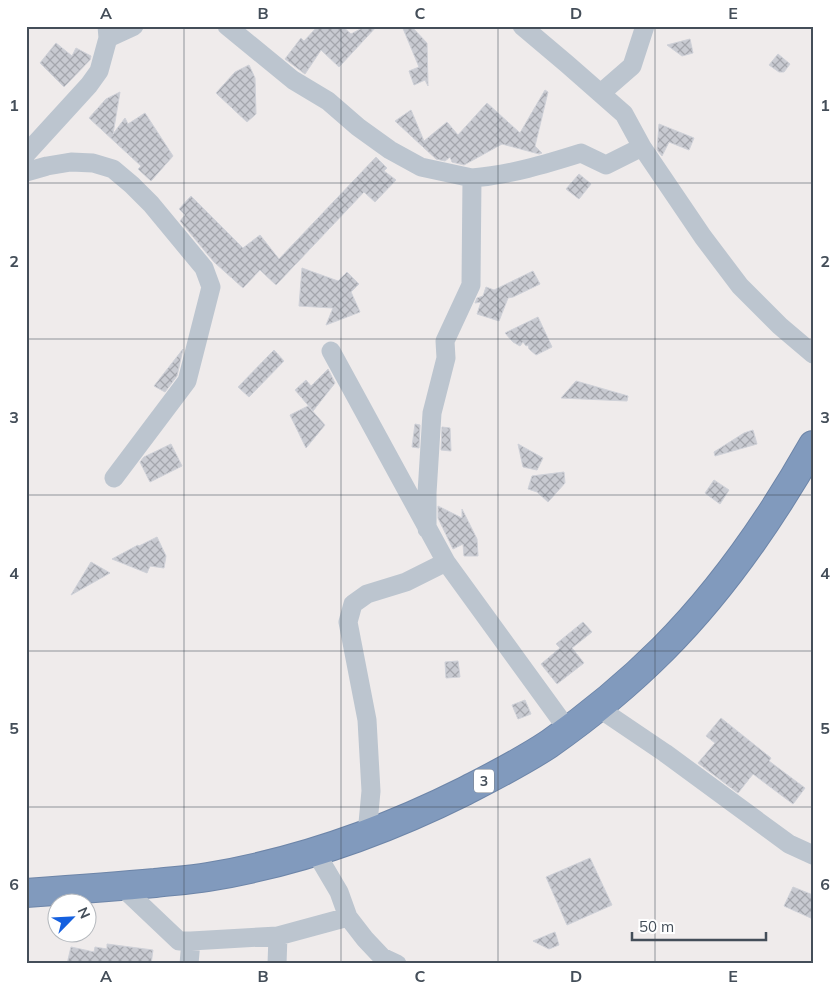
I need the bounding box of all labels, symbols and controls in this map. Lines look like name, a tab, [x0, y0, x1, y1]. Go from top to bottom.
text: A	[100, 3, 112, 23]
text: B	[257, 3, 269, 23]
text: C	[415, 3, 426, 23]
text: D	[570, 3, 582, 23]
text: E	[728, 3, 738, 23]
text: 1	[9, 95, 19, 115]
text: 1	[820, 95, 830, 115]
text: 2	[9, 251, 19, 271]
text: 2	[820, 251, 830, 271]
text: 3	[9, 407, 19, 427]
text: 3	[820, 407, 830, 427]
text: 4	[9, 563, 19, 583]
text: 4	[820, 563, 830, 583]
text: 5	[9, 718, 19, 738]
text: 5	[820, 718, 830, 738]
road number: 3	[474, 769, 494, 792]
text: 6	[9, 874, 19, 894]
text: 6	[820, 874, 830, 894]
north arrow	[48, 892, 98, 942]
text: N	[74, 904, 94, 921]
scale bar	[632, 910, 765, 942]
text: 50 m	[639, 917, 674, 936]
text: A	[100, 966, 112, 986]
text: B	[257, 966, 269, 986]
text: C	[415, 966, 426, 986]
text: D	[570, 966, 582, 986]
text: E	[728, 966, 738, 986]

